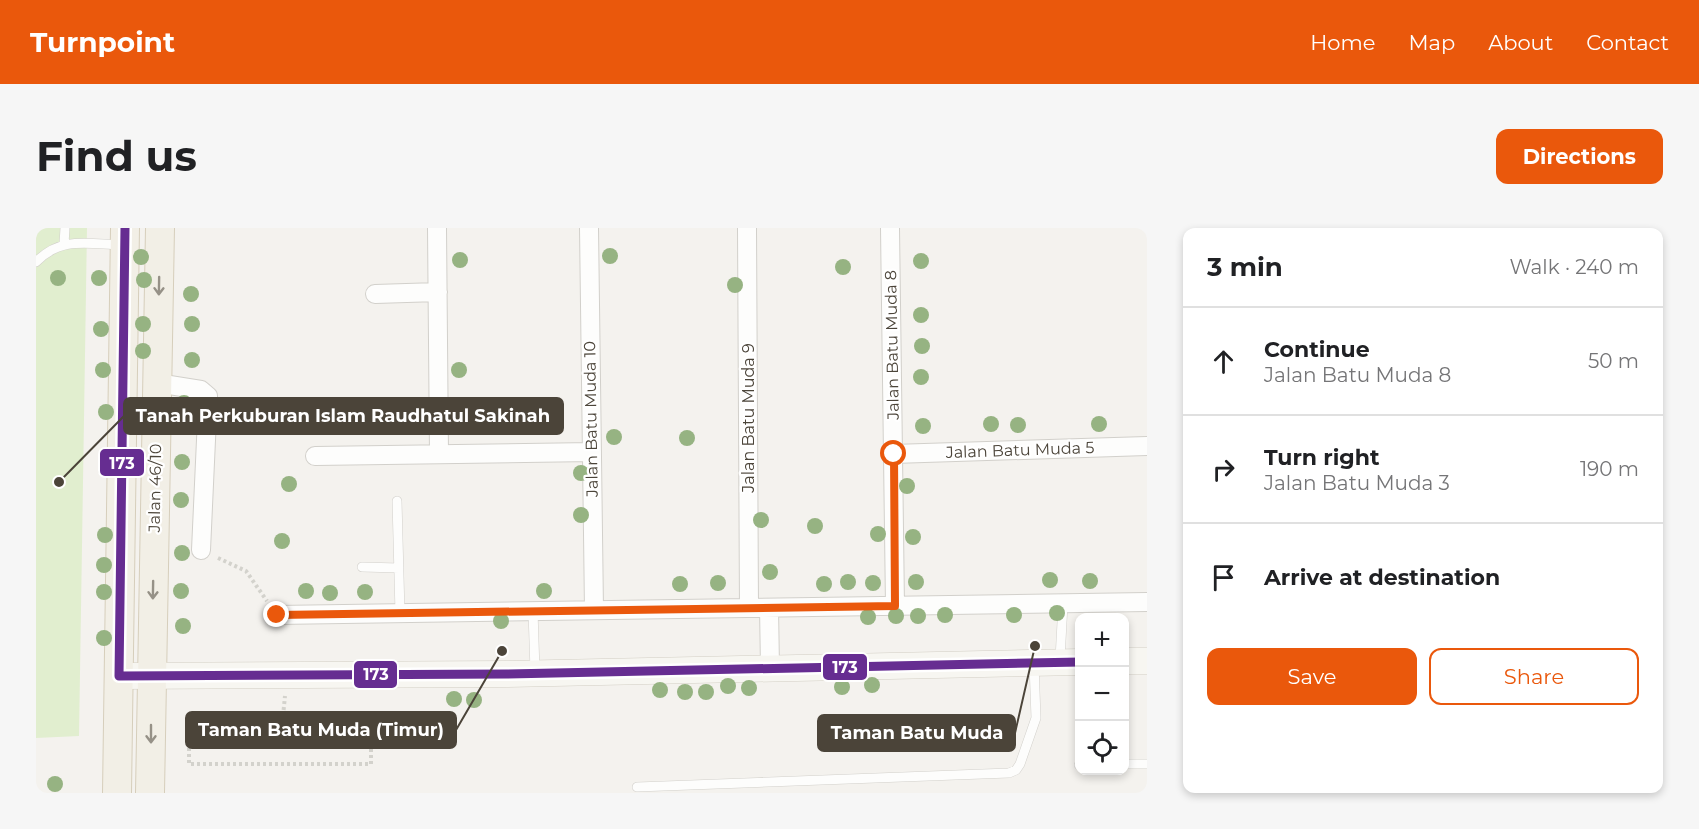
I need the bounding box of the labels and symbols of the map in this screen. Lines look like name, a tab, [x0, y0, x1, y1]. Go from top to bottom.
street label: Jalan Batu Muda 8	[881, 270, 903, 421]
one-way arrow	[153, 276, 164, 296]
street label: Jalan Batu Muda 10	[580, 341, 602, 498]
street label: Jalan Batu Muda 9	[739, 343, 758, 494]
callout: Tanah Perkuburan Islam Raudhatul Sakinah	[124, 398, 563, 434]
text: Tanah Perkuburan Islam Raudhatul Sakinah	[136, 405, 550, 427]
street label: Jalan Batu Muda 5	[944, 438, 1095, 462]
route start	[880, 440, 906, 466]
street label: Jalan 46/10	[145, 443, 165, 534]
line badge: 173	[99, 448, 145, 477]
text: 173	[109, 454, 135, 473]
one-way arrow	[148, 580, 159, 600]
route end	[263, 601, 289, 627]
line badge: 173	[822, 653, 868, 681]
text: 173	[832, 658, 858, 677]
line badge: 173	[353, 660, 398, 689]
text: 173	[363, 665, 389, 684]
callout: Taman Batu Muda (Timur)	[186, 712, 456, 748]
callout: Taman Batu Muda	[818, 715, 1015, 751]
text: Taman Batu Muda (Timur)	[198, 719, 444, 741]
text: Taman Batu Muda	[831, 722, 1003, 744]
one-way arrow	[145, 724, 157, 744]

